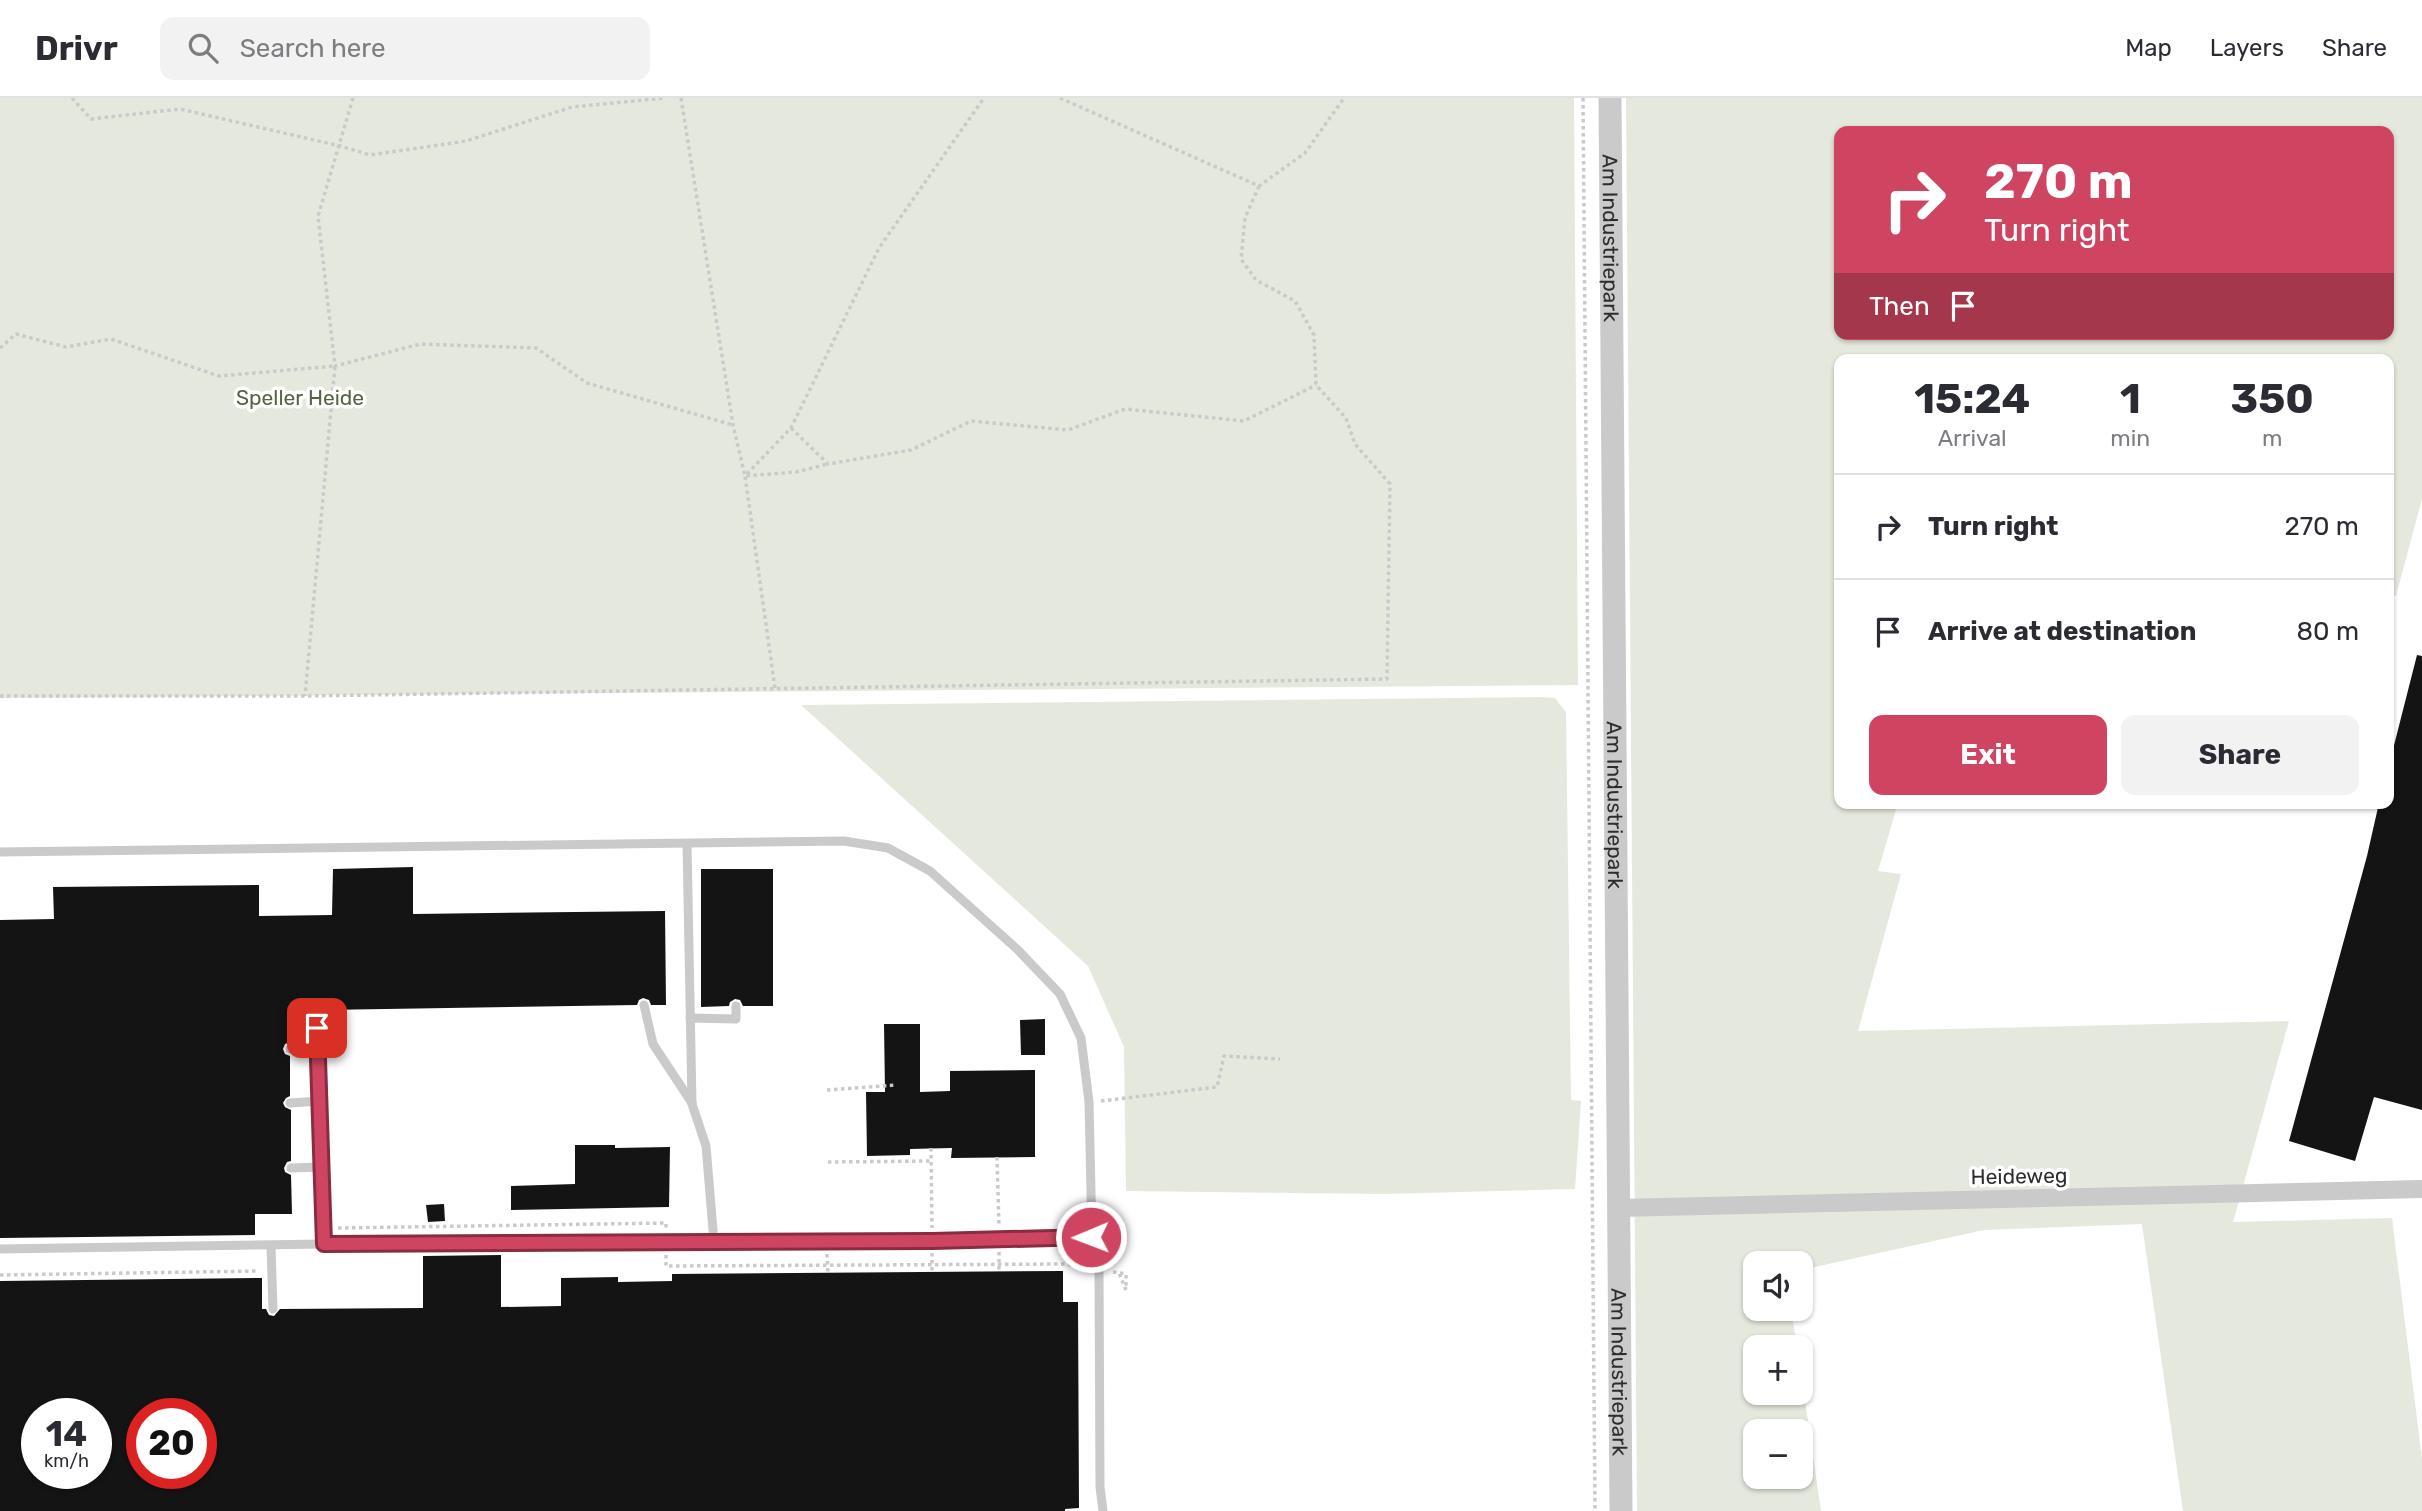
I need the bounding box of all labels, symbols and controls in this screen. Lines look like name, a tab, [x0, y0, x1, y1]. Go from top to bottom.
search box	[160, 17, 650, 80]
text: Drivr	[35, 29, 118, 68]
icon: search	[184, 29, 222, 67]
text: Search here	[240, 33, 386, 64]
text: Map	[2125, 34, 2172, 62]
text: Layers	[2210, 34, 2284, 62]
text: Share	[2322, 34, 2387, 62]
text: 270 m	[1984, 152, 2133, 210]
street label: Am Industriepark	[1598, 154, 1624, 322]
icon: right	[1869, 154, 1960, 245]
text: Turn right	[1984, 211, 2129, 249]
icon: arrive	[1944, 287, 1982, 325]
text: Then	[1869, 291, 1930, 322]
text: 15:24	[1914, 374, 2030, 424]
text: 1	[2120, 374, 2141, 424]
text: 350	[2230, 374, 2314, 424]
park label: Speller Heide	[236, 385, 364, 410]
text: Arrival	[1938, 424, 2007, 452]
text: min	[2110, 424, 2150, 452]
text: m	[2262, 424, 2282, 452]
icon: right	[1869, 508, 1907, 546]
text: Turn right	[1928, 511, 2058, 542]
text: 270 m	[2284, 511, 2359, 542]
icon: arrive	[1869, 613, 1907, 651]
text: Arrive at destination	[1928, 616, 2196, 647]
text: 80 m	[2296, 616, 2359, 647]
button: Exit	[1869, 715, 2107, 795]
button: Share	[2121, 715, 2359, 795]
street label: Am Industriepark	[1602, 721, 1629, 889]
pin	[287, 998, 347, 1058]
icon: arrive	[298, 1009, 336, 1047]
street label: Heideweg	[1970, 1163, 2068, 1189]
position arrow	[1054, 1200, 1128, 1274]
map controls	[1743, 1251, 1813, 1489]
button: sound	[1743, 1251, 1813, 1321]
street label: Am Industriepark	[1607, 1288, 1633, 1456]
button: +	[1743, 1335, 1813, 1405]
speed limit sign: 20	[126, 1398, 217, 1489]
text: 14	[46, 1413, 87, 1455]
button: −	[1743, 1419, 1813, 1489]
text: km/h	[44, 1450, 89, 1472]

